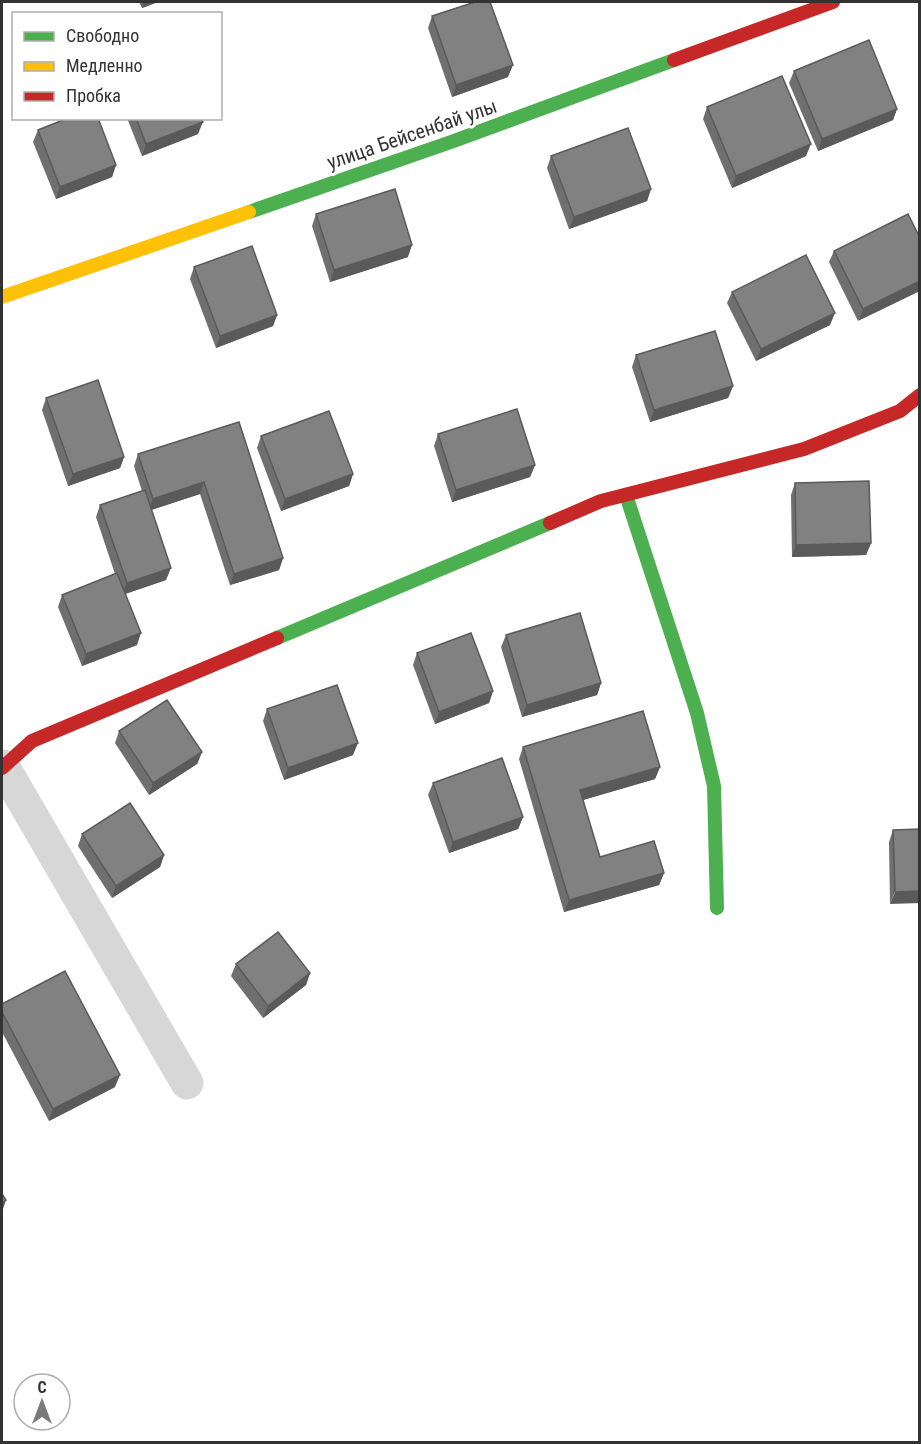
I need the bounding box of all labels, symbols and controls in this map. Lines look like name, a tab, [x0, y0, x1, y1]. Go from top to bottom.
legend	[12, 12, 222, 120]
text: Свободно	[66, 25, 139, 46]
text: Медленно	[66, 55, 143, 76]
text: Пробка	[66, 85, 121, 106]
street label: улица Бейсенбай улы	[324, 94, 500, 174]
north arrow	[12, 1372, 72, 1432]
text: С	[37, 1378, 47, 1397]

